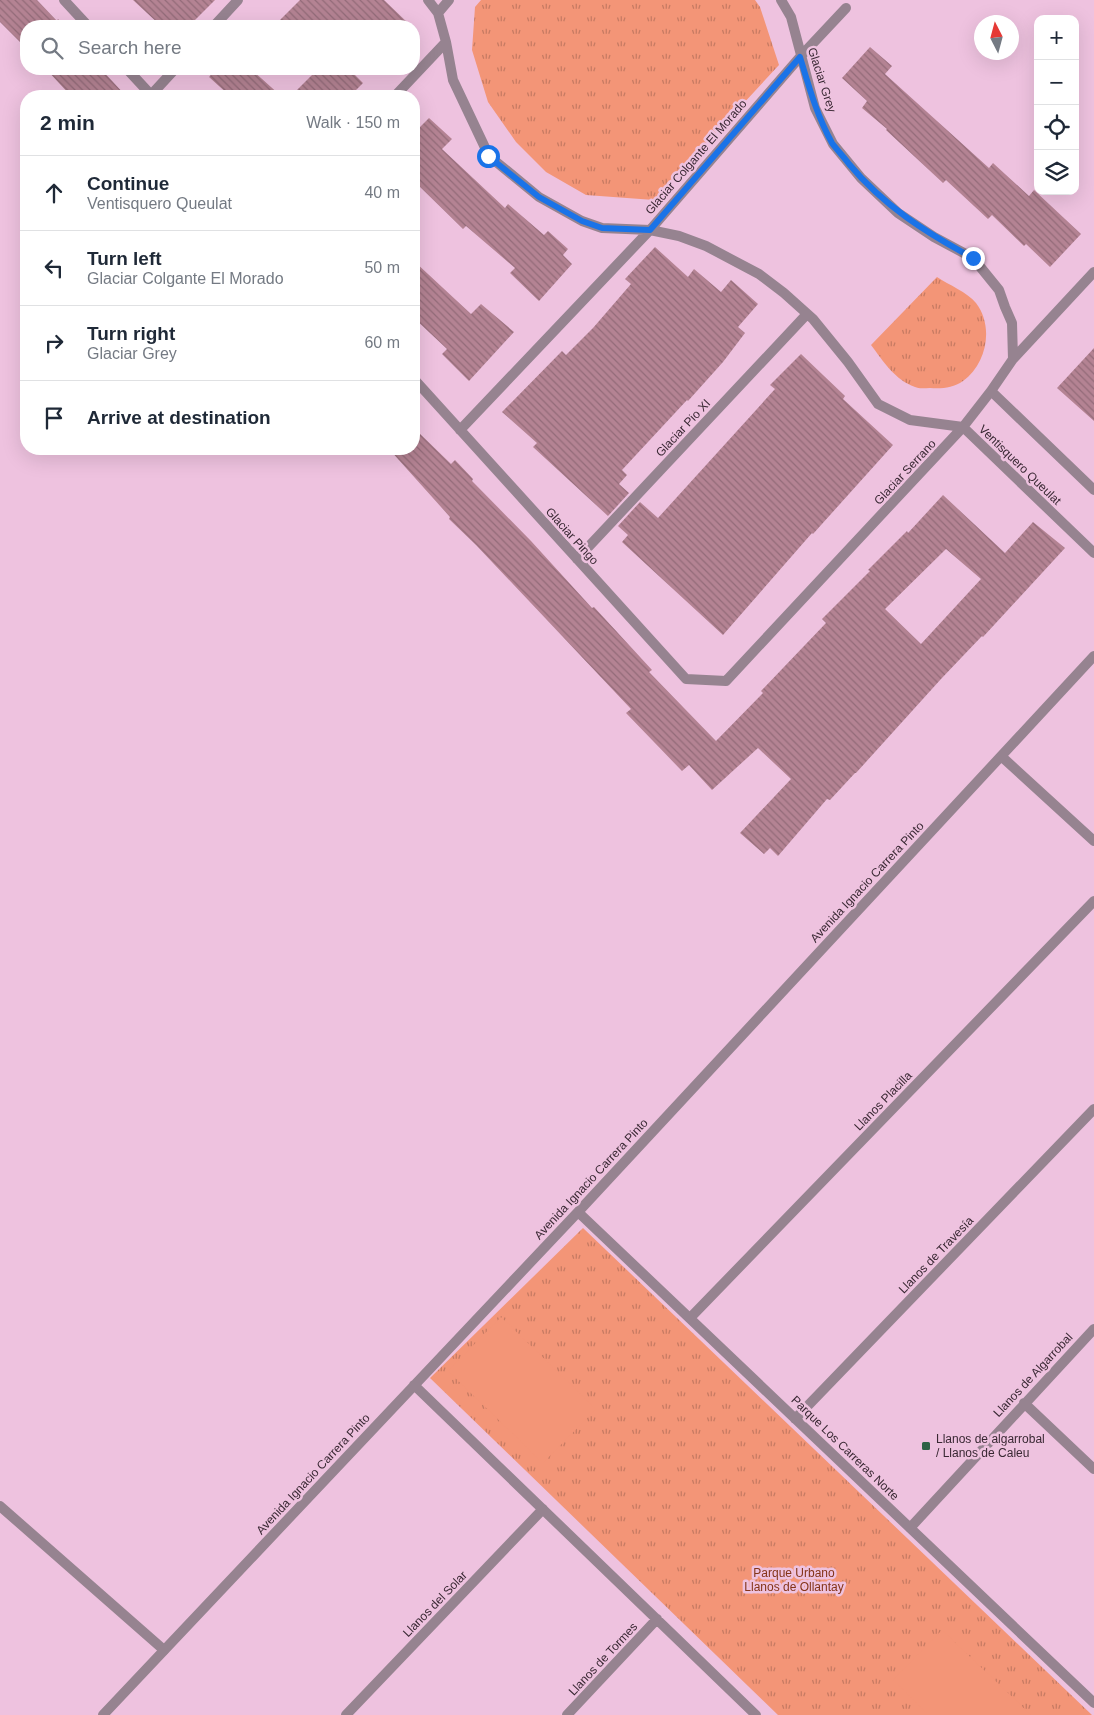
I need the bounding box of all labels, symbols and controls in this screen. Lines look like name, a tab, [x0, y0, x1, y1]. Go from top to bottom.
north arrow	[974, 15, 1019, 60]
map controls	[1034, 15, 1079, 195]
button: +	[1034, 15, 1079, 60]
search box	[20, 20, 420, 75]
icon: search	[38, 34, 66, 62]
text: Search here	[78, 37, 182, 58]
street label: Glaciar Grey	[805, 46, 839, 114]
button: −	[1034, 60, 1079, 105]
street label: Glaciar Colgante El Morado	[642, 97, 750, 217]
button: locate	[1034, 105, 1079, 150]
text: 2 min	[40, 111, 95, 134]
text: Walk · 150 m	[306, 114, 400, 131]
route start	[477, 145, 500, 168]
button: layers	[1034, 150, 1079, 195]
text: Continue	[87, 173, 169, 194]
icon: ahead	[40, 179, 68, 207]
text: 40 m	[364, 184, 400, 201]
text: Ventisquero Queulat	[87, 195, 232, 212]
route end	[962, 247, 985, 270]
text: Turn left	[87, 248, 162, 269]
icon: left	[40, 254, 68, 282]
text: 50 m	[364, 259, 400, 276]
text: Glaciar Colgante El Morado	[87, 270, 284, 287]
text: Turn right	[87, 323, 175, 344]
icon: right	[40, 329, 68, 357]
text: 60 m	[364, 334, 400, 351]
text: Glaciar Grey	[87, 345, 177, 362]
street label: Glaciar Pio XI	[653, 396, 713, 460]
icon: arrive	[40, 404, 68, 432]
text: Arrive at destination	[87, 407, 271, 428]
street label: Ventisquero Queulat	[976, 422, 1064, 508]
street label: Glaciar Serrano	[871, 436, 939, 508]
street label: Glaciar Pingo	[543, 505, 602, 568]
street label: Avenida Ignacio Carrera Pinto	[807, 819, 927, 945]
street label: Llanos Placilla	[851, 1068, 915, 1133]
street label: Avenida Ignacio Carrera Pinto	[531, 1116, 651, 1242]
street label: Llanos de Travesía	[896, 1213, 976, 1296]
street label: Llanos de Algarrobal	[991, 1330, 1075, 1420]
street label: Parque Los Carreras Norte	[788, 1393, 902, 1503]
street label: Avenida Ignacio Carrera Pinto	[253, 1411, 373, 1537]
place label: Llanos de algarrobal / Llanos de Caleu	[936, 1432, 1045, 1460]
marker: Llanos de algarrobal / Llanos de Caleu	[920, 1440, 932, 1452]
park label: Parque Urbano Llanos de Ollantay	[744, 1566, 844, 1594]
street label: Llanos del Solar	[400, 1568, 470, 1640]
street label: Llanos de Tormes	[566, 1620, 640, 1698]

